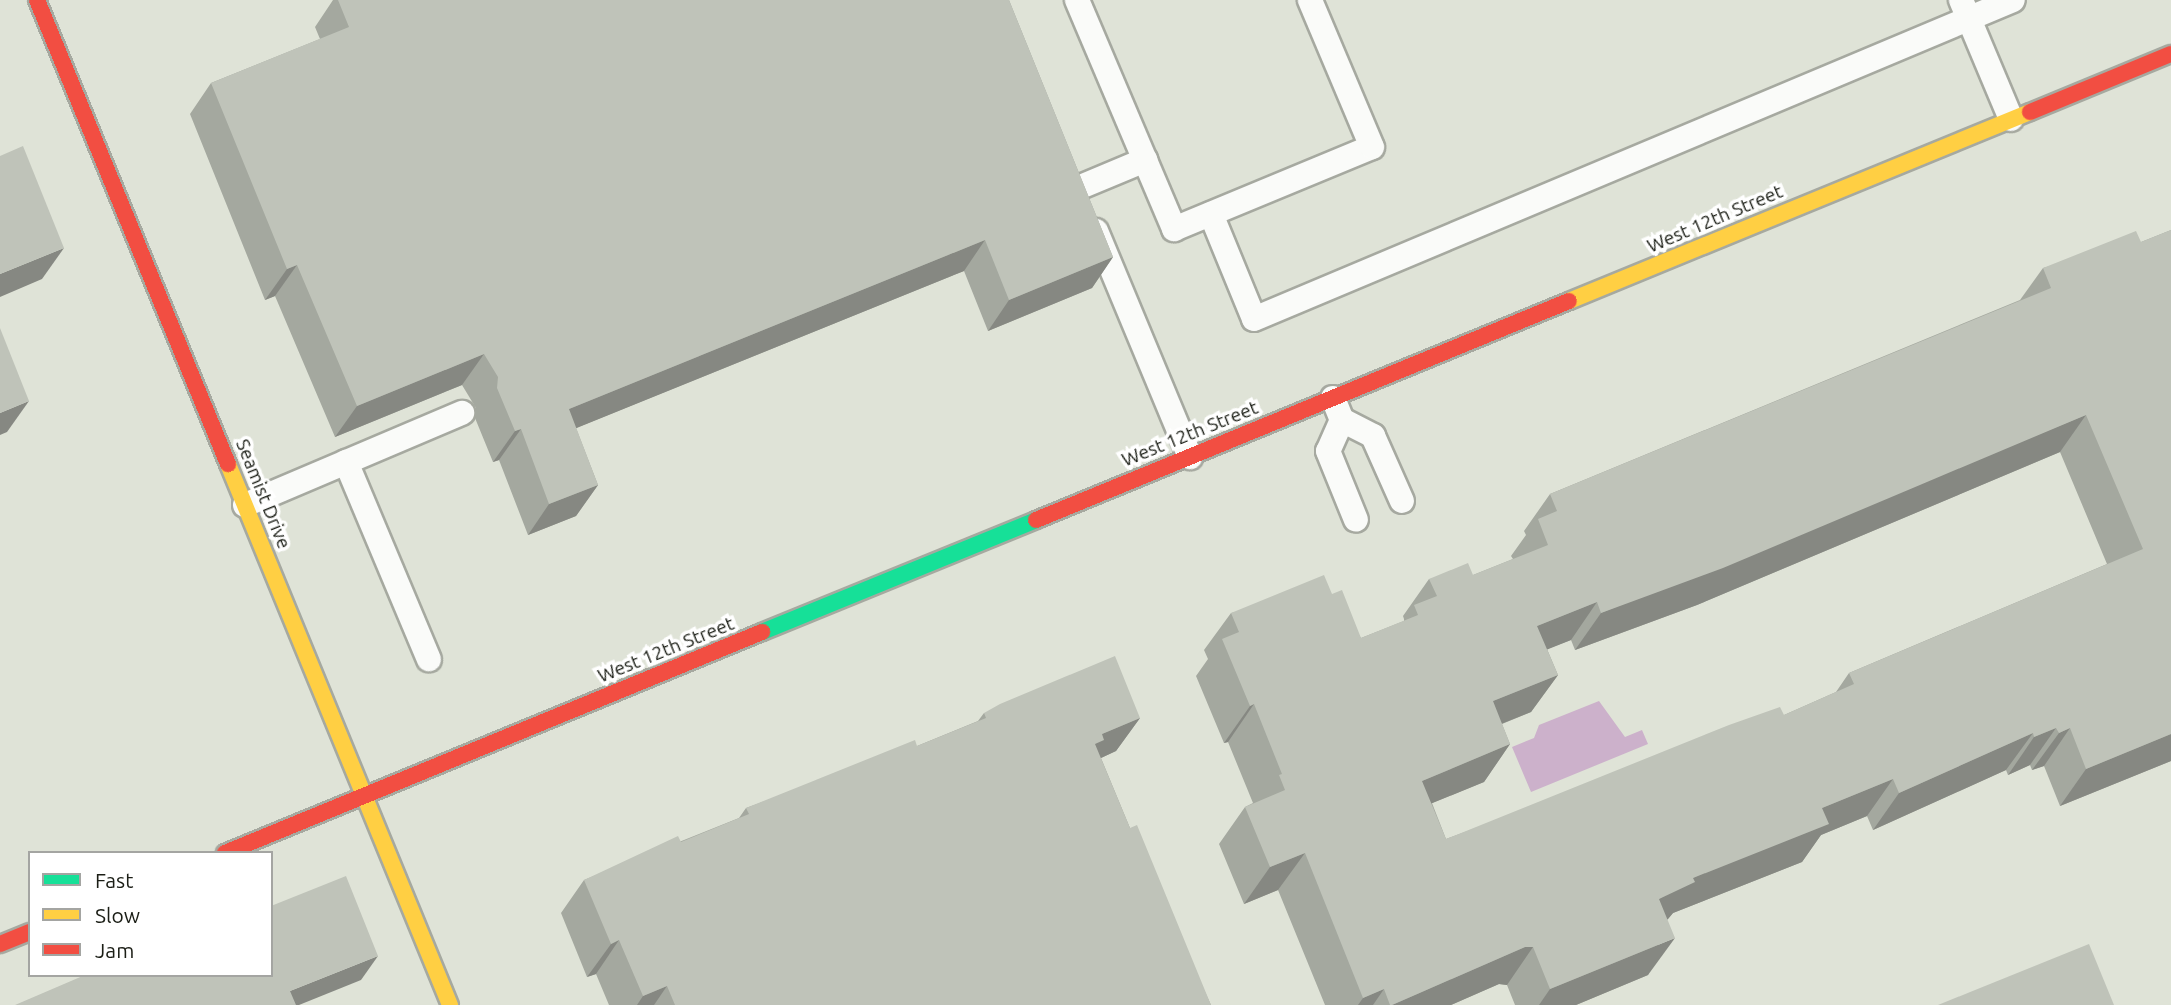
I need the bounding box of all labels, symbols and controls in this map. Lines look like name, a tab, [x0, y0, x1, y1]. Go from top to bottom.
street label: West 12th Street	[1644, 180, 1786, 258]
street label: West 12th Street	[1119, 396, 1261, 472]
street label: Seamist Drive	[231, 436, 295, 552]
street label: West 12th Street	[595, 612, 737, 688]
legend	[28, 851, 273, 977]
text: Fast	[95, 868, 133, 892]
text: Slow	[95, 903, 140, 927]
text: Jam	[95, 938, 134, 962]

